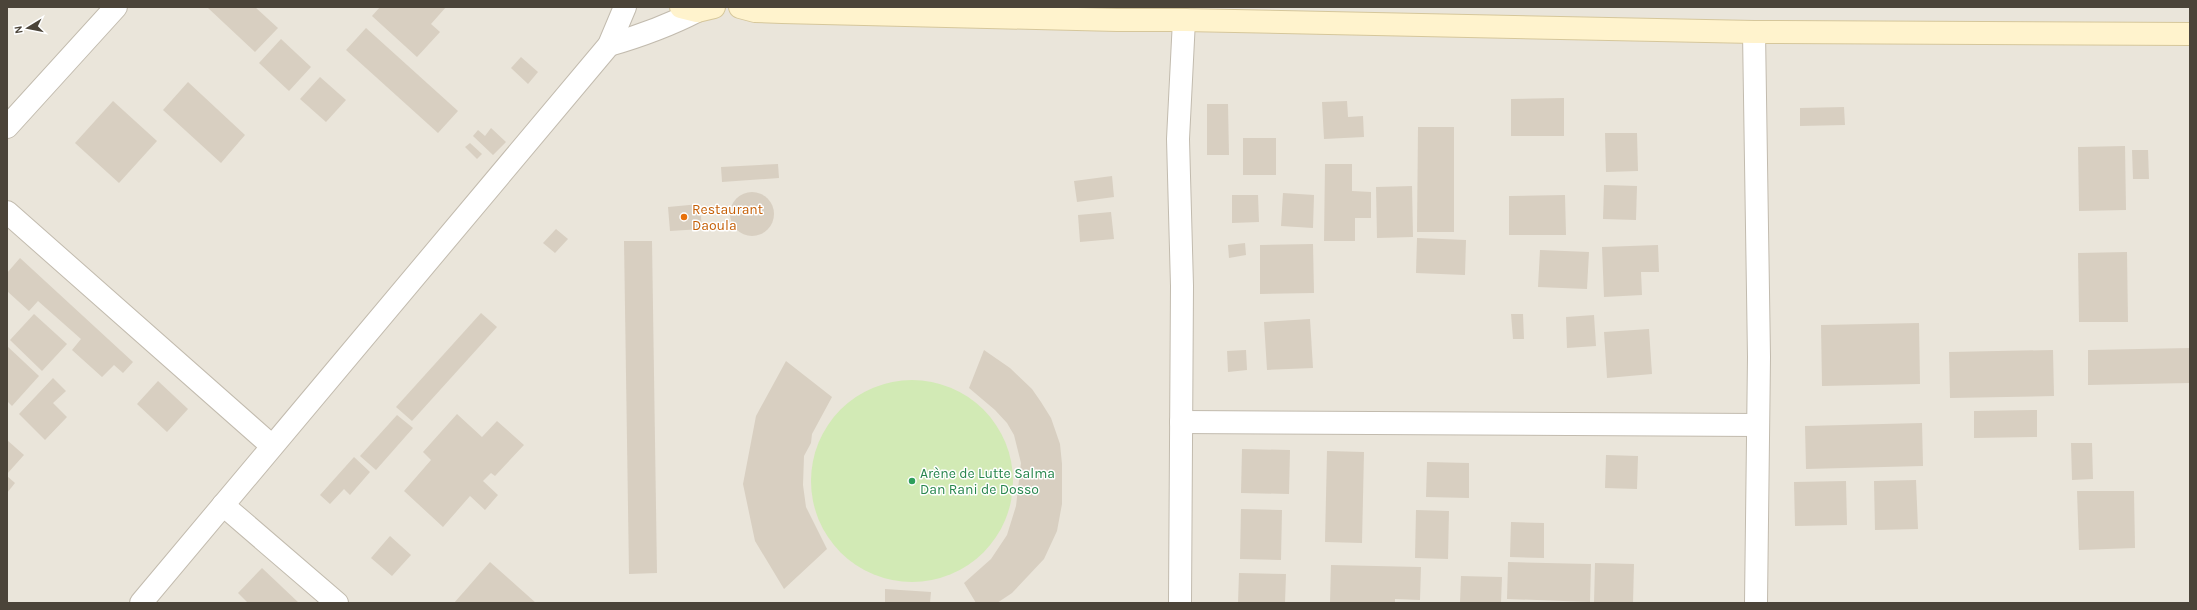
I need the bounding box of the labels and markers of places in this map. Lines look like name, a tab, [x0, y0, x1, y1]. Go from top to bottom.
place label: Restaurant Daoula	[692, 201, 763, 234]
marker: Restaurant Daoula	[679, 212, 689, 222]
place label: Arène de Lutte Salma Dan Rani de Dosso	[920, 465, 1055, 498]
marker: Arène de Lutte Salma Dan Rani de Dosso	[907, 476, 917, 486]

